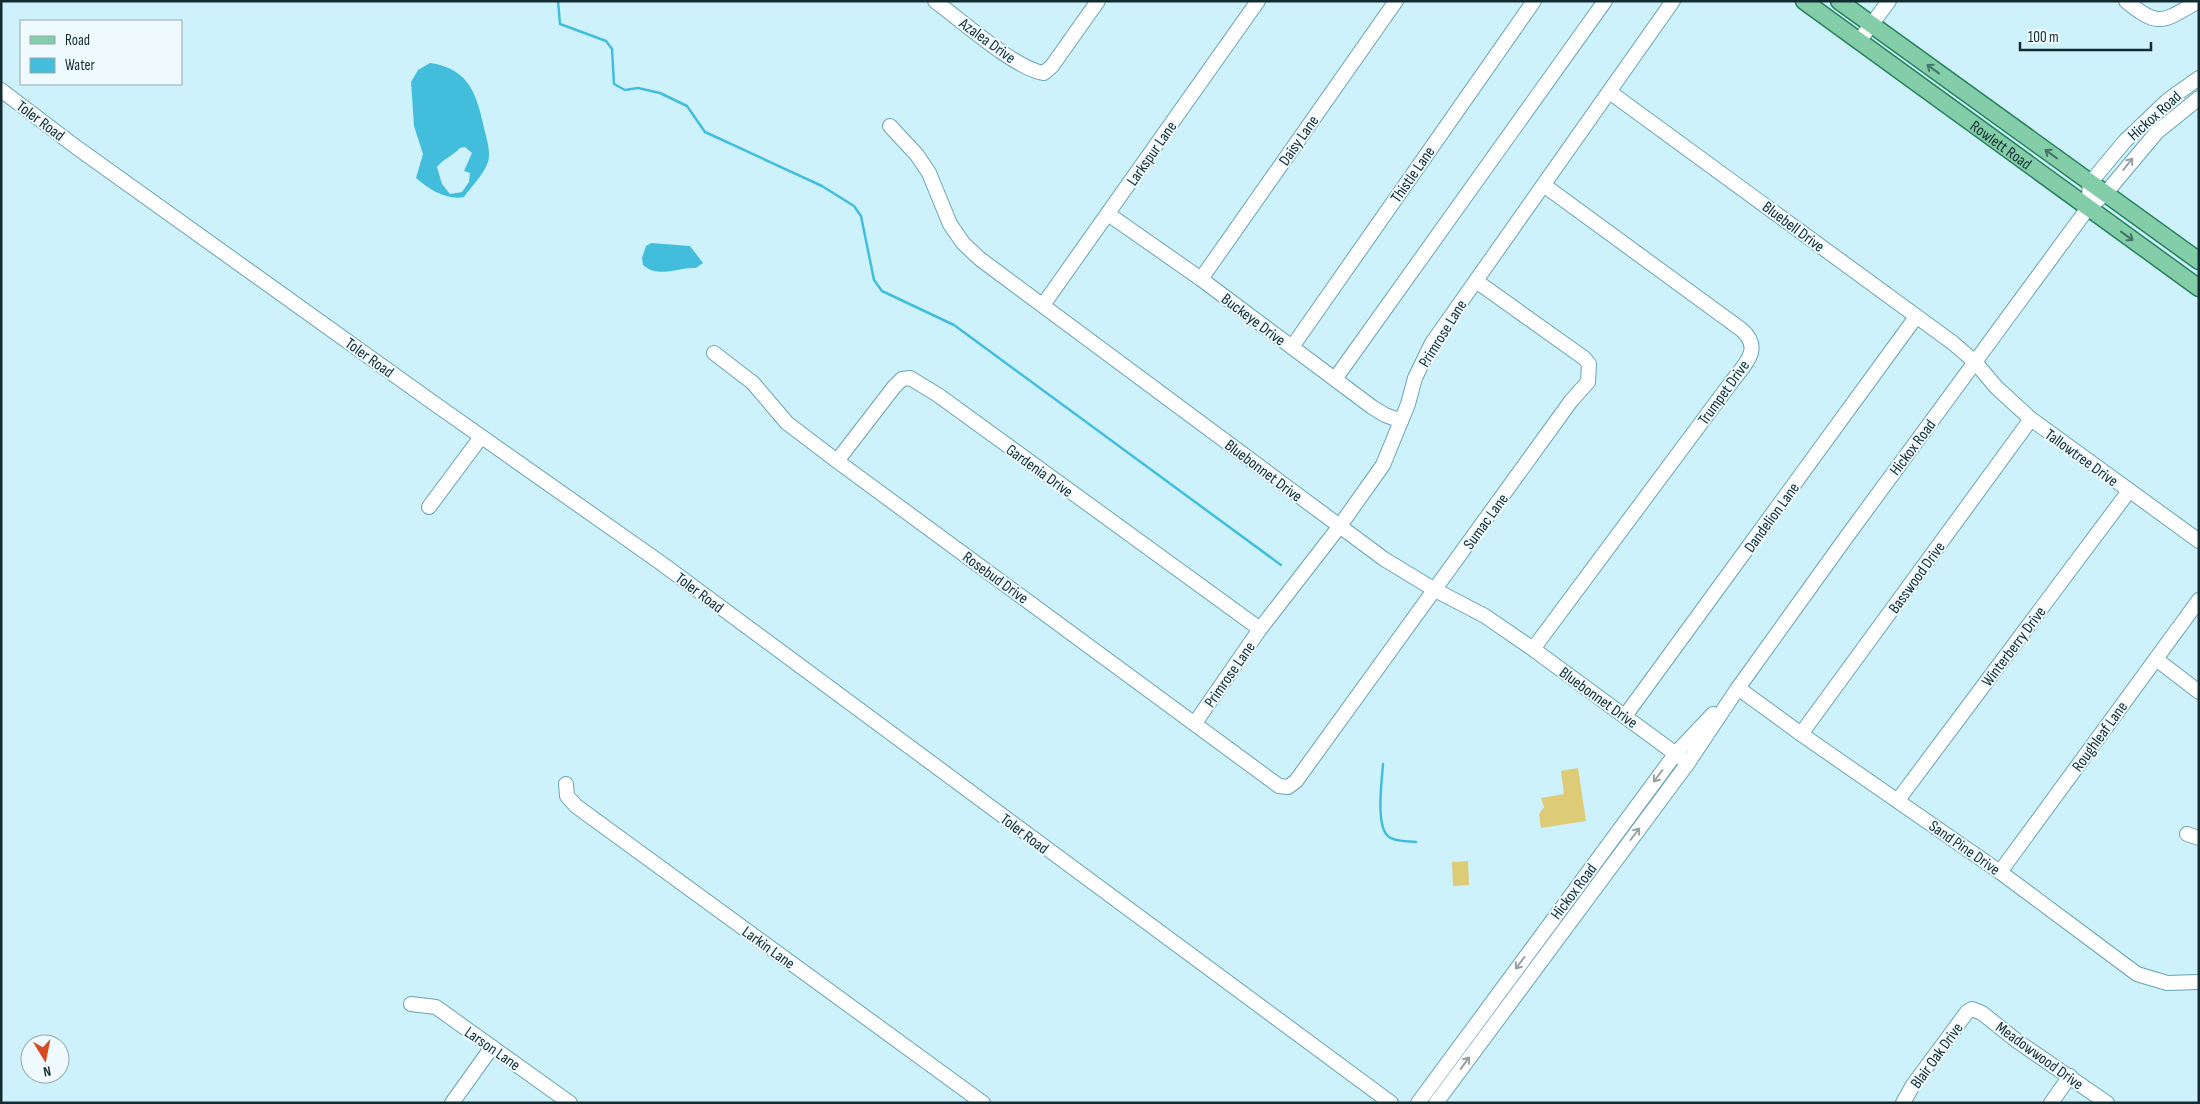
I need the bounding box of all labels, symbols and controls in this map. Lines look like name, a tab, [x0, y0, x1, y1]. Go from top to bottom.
street label: Azalea Drive	[954, 14, 1019, 68]
legend	[20, 20, 182, 85]
scale bar	[2020, 20, 2151, 52]
text: 100 m	[2028, 28, 2059, 47]
text: Road	[65, 31, 90, 50]
text: Water	[65, 56, 96, 75]
one-way arrow	[1926, 63, 1940, 74]
street label: Hickox Road	[2124, 87, 2186, 145]
street label: Toler Road	[12, 97, 68, 145]
street label: Daisy Lane	[1275, 112, 1323, 170]
street label: Rowlett Road	[1966, 117, 2035, 174]
street label: Larkspur Lane	[1123, 118, 1181, 190]
street label: Thistle Lane	[1387, 143, 1439, 207]
one-way arrow	[2045, 149, 2058, 160]
one-way arrow	[2123, 158, 2134, 171]
street label: Bluebell Drive	[1758, 198, 1828, 257]
one-way arrow	[2120, 231, 2134, 241]
street label: Buckeye Drive	[1217, 290, 1289, 350]
street label: Primrose Lane	[1415, 297, 1471, 371]
street label: Toler Road	[341, 334, 397, 382]
street label: Trumpet Drive	[1694, 357, 1754, 429]
street label: Hickox Road	[1886, 416, 1940, 480]
street label: Tallowtree Drive	[2041, 425, 2121, 491]
street label: Bluebonnet Drive	[1221, 436, 1306, 506]
street label: Gardenia Drive	[1002, 441, 1076, 502]
street label: Dandelion Lane	[1741, 479, 1804, 556]
street label: Sumac Lane	[1460, 490, 1513, 553]
street label: Basswood Drive	[1885, 538, 1950, 617]
street label: Rosebud Drive	[959, 548, 1032, 608]
street label: Toler Road	[671, 569, 727, 617]
street label: Winterberry Drive	[1978, 603, 2050, 691]
street label: Primrose Lane	[1201, 638, 1260, 711]
street label: Bluebonnet Drive	[1555, 664, 1641, 733]
street label: Roughleaf Lane	[2068, 698, 2132, 776]
one-way arrow	[1653, 769, 1664, 782]
street label: Toler Road	[996, 810, 1052, 858]
street label: Sand Pine Drive	[1925, 817, 2003, 880]
one-way arrow	[1630, 827, 1640, 841]
street label: Hickox Road	[1547, 860, 1601, 924]
street label: Larkin Lane	[738, 923, 798, 974]
one-way arrow	[1515, 956, 1525, 970]
street label: Meadowwood Drive	[1992, 1018, 2087, 1094]
street label: Blair Oak Drive	[1907, 1019, 1967, 1093]
street label: Larson Lane	[461, 1023, 524, 1075]
north arrow	[20, 1034, 70, 1084]
one-way arrow	[1460, 1056, 1470, 1070]
text: N	[42, 1062, 52, 1080]

